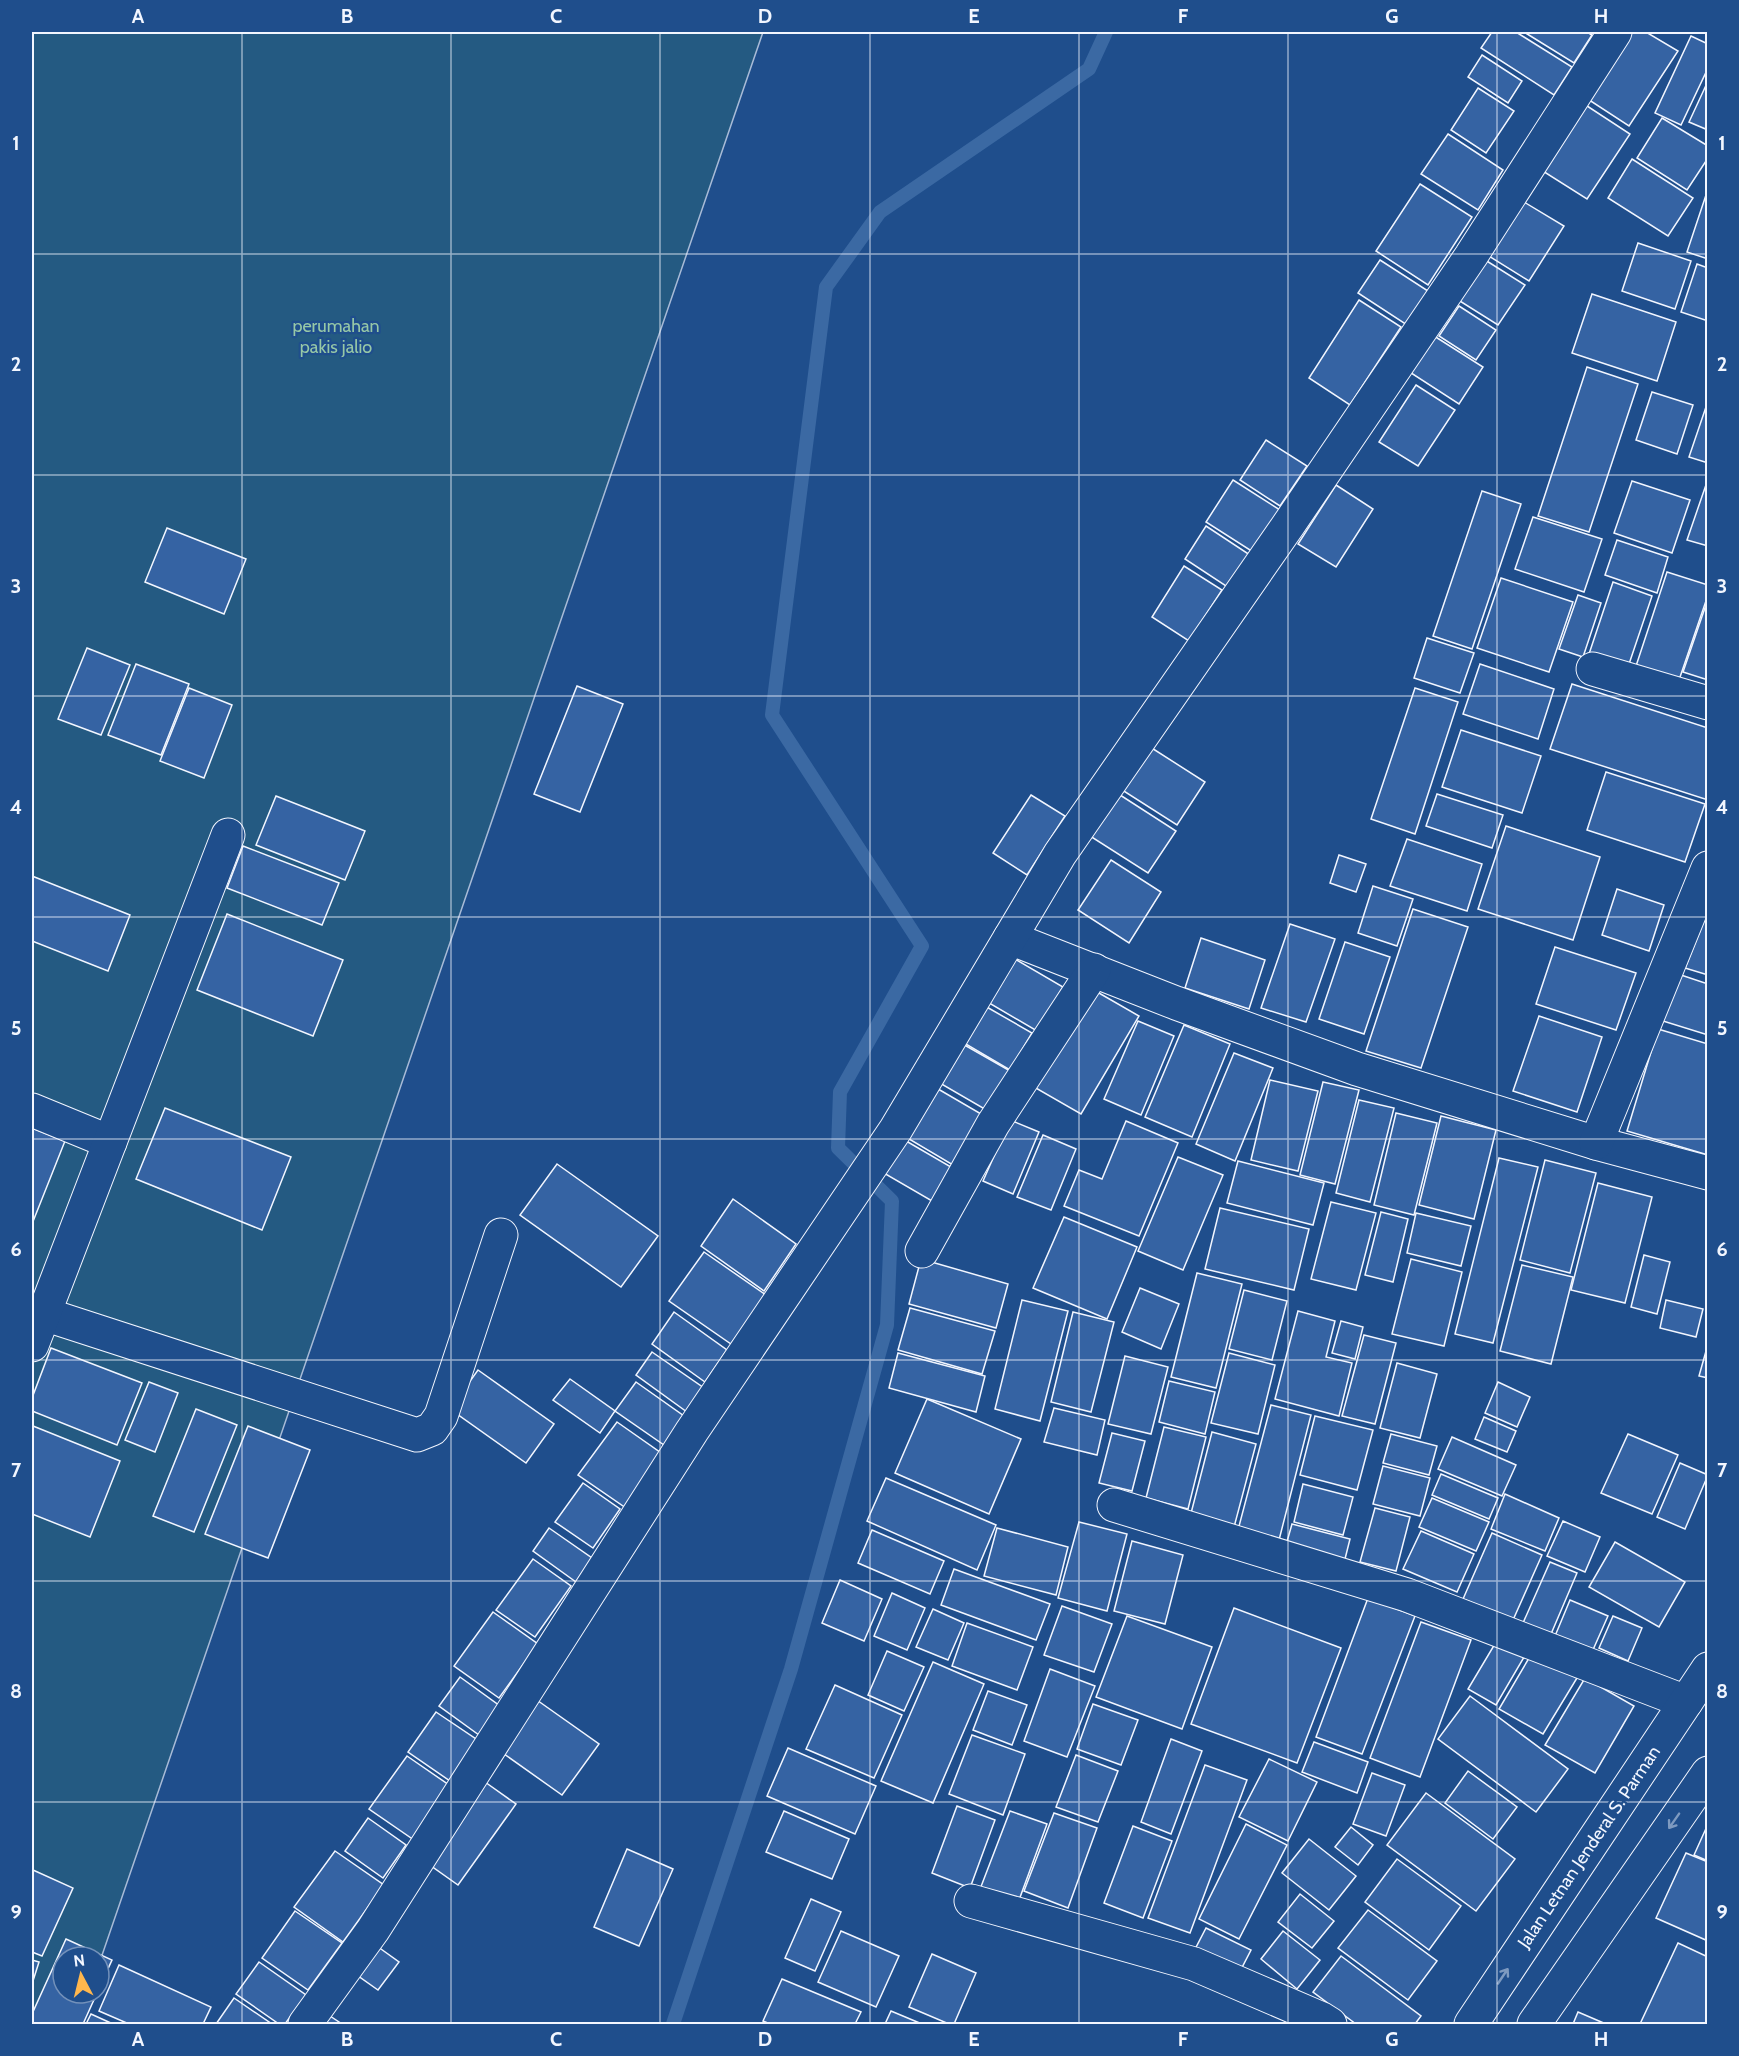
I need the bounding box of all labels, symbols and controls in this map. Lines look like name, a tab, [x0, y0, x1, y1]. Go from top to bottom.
text: A	[132, 4, 145, 28]
text: B	[341, 4, 353, 28]
text: C	[550, 4, 562, 28]
text: D	[758, 4, 772, 28]
text: E	[968, 4, 980, 28]
text: F	[1178, 4, 1189, 28]
text: G	[1385, 4, 1399, 28]
text: H	[1594, 4, 1608, 28]
text: 1	[12, 131, 20, 155]
text: 1	[1718, 131, 1726, 155]
park label: perumahan pakis jalio	[292, 315, 380, 358]
text: 2	[11, 352, 21, 376]
text: 2	[1717, 352, 1727, 376]
text: 3	[11, 574, 21, 598]
text: 3	[1717, 574, 1727, 598]
text: 4	[10, 795, 22, 819]
text: 4	[1716, 795, 1728, 819]
text: 5	[11, 1016, 21, 1040]
text: 5	[1717, 1016, 1727, 1040]
text: 6	[10, 1237, 22, 1261]
text: 6	[1716, 1237, 1728, 1261]
text: 7	[11, 1458, 22, 1482]
text: 7	[1717, 1458, 1728, 1482]
text: 8	[10, 1679, 22, 1703]
text: 8	[1716, 1679, 1728, 1703]
street label: Jalan Letnan Jenderal S. Parman	[1512, 1742, 1665, 1953]
one-way arrow	[1668, 1812, 1680, 1829]
text: 9	[10, 1900, 22, 1924]
text: 9	[1716, 1900, 1728, 1924]
north arrow	[51, 1945, 111, 2005]
text: N	[72, 1950, 86, 1971]
one-way arrow	[1497, 1968, 1509, 1985]
text: A	[132, 2027, 145, 2051]
text: B	[341, 2027, 353, 2051]
text: C	[550, 2027, 562, 2051]
text: D	[758, 2027, 772, 2051]
text: E	[968, 2027, 980, 2051]
text: F	[1178, 2027, 1189, 2051]
text: G	[1385, 2027, 1399, 2051]
text: H	[1594, 2027, 1608, 2051]

